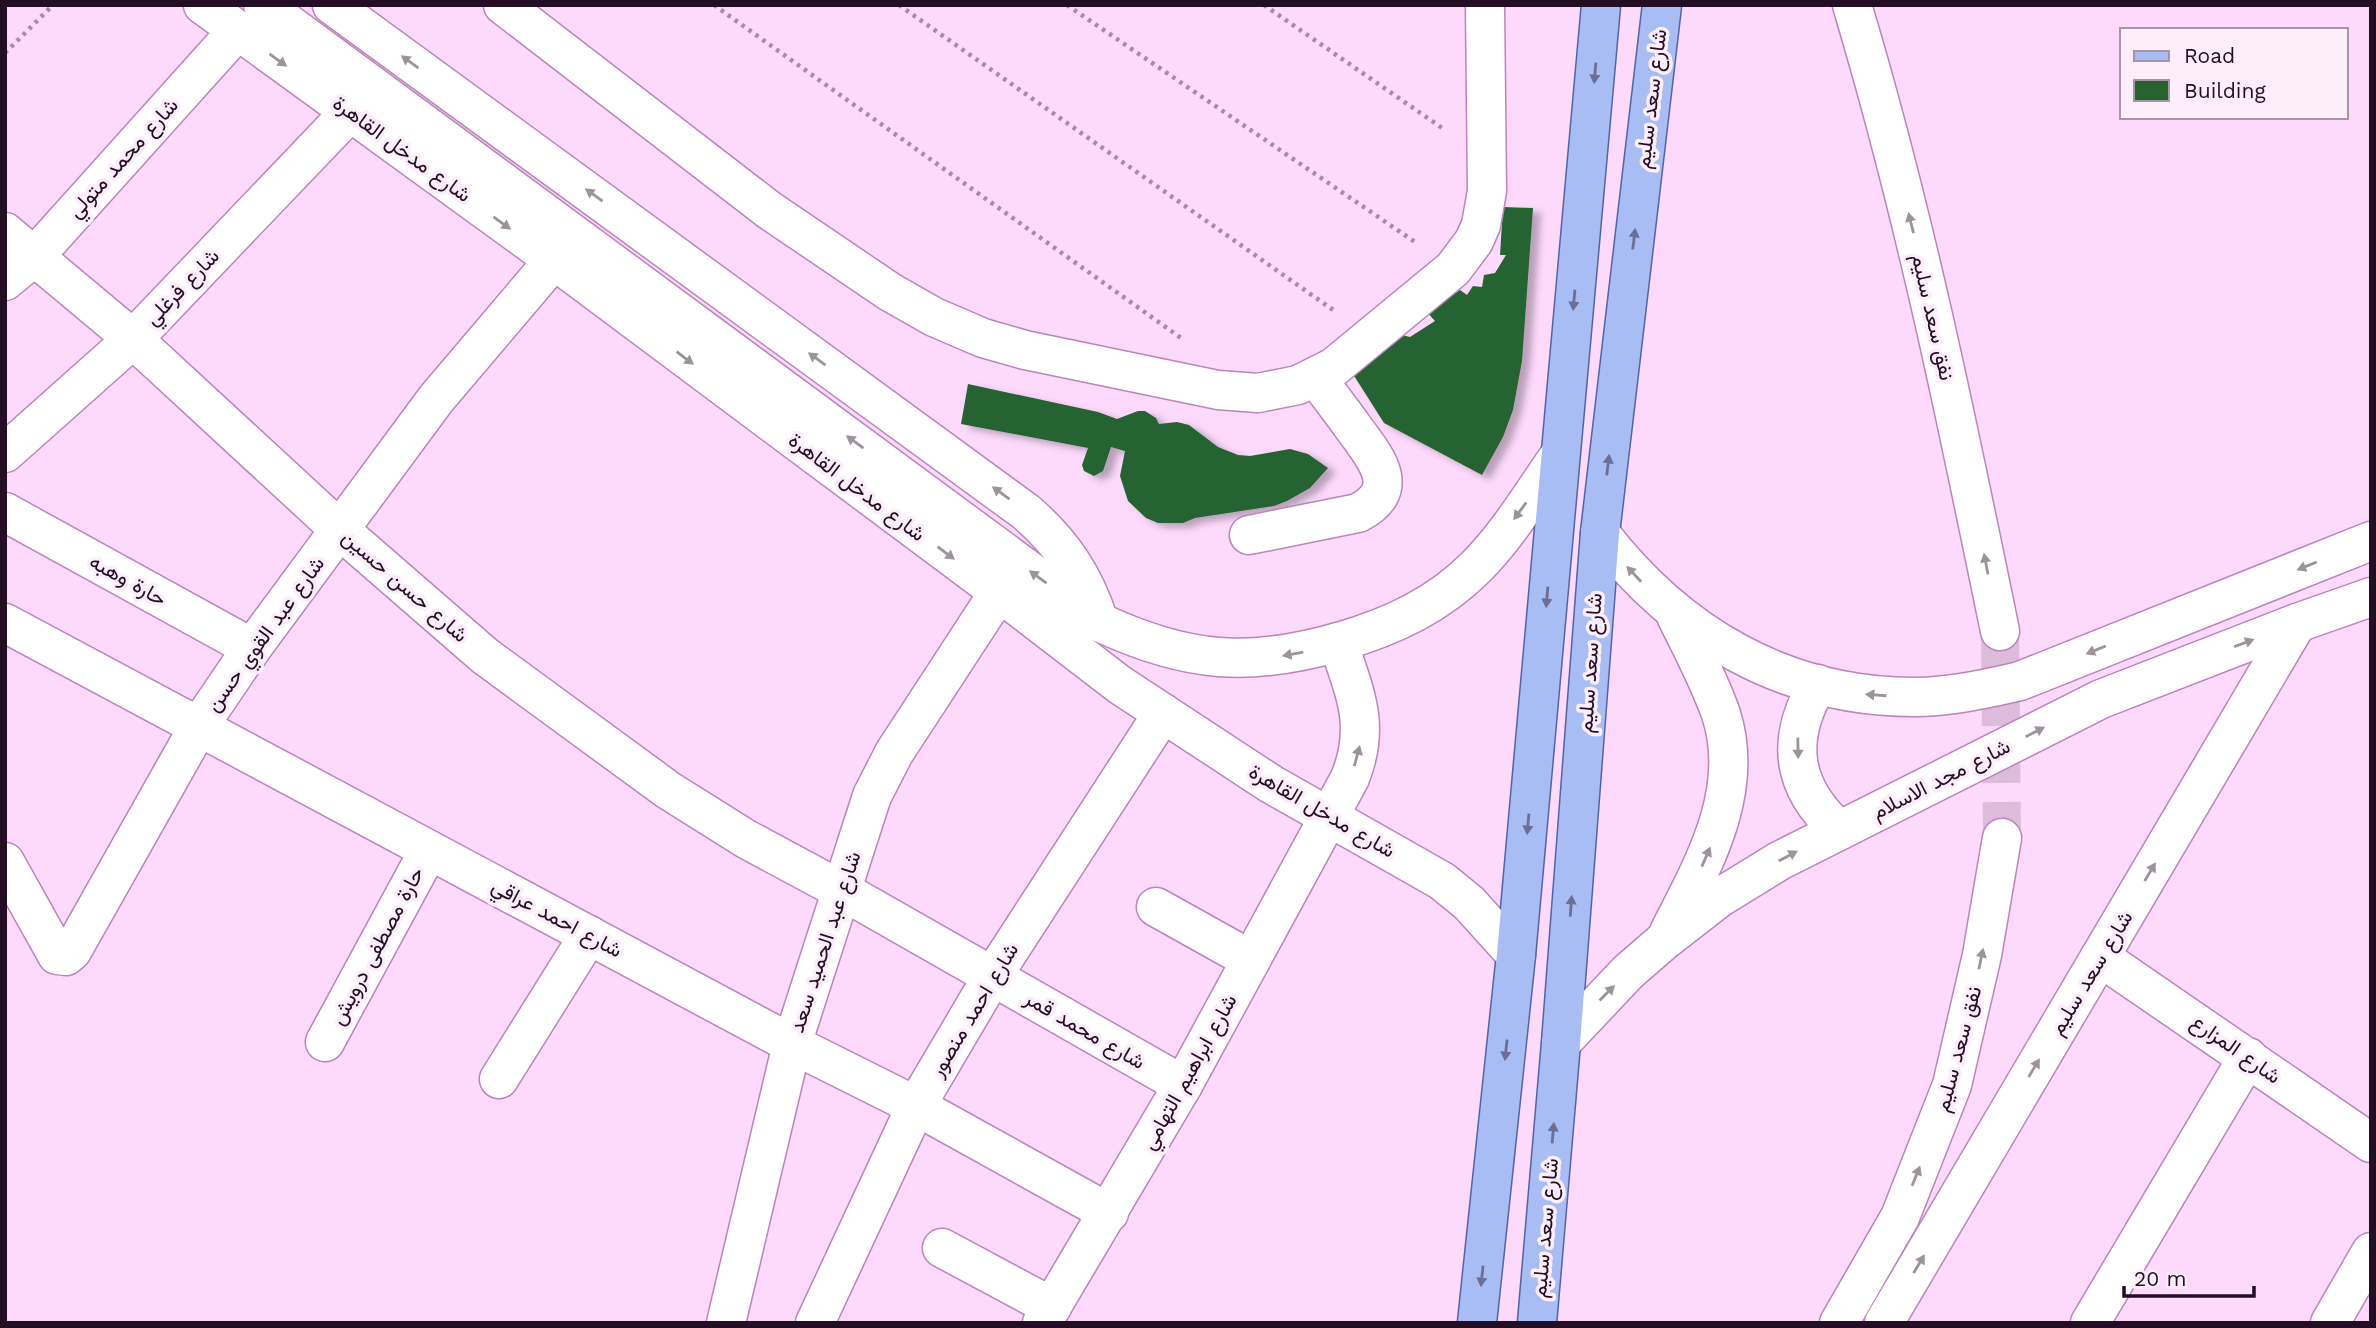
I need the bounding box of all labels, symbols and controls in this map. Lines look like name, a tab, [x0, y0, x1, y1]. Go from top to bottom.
street label: شارع سعد سليم	[1630, 28, 1673, 170]
legend	[2120, 28, 2348, 119]
text: Road	[2184, 43, 2235, 68]
one-way arrow	[269, 53, 288, 67]
one-way arrow	[401, 55, 419, 69]
one-way arrow	[1589, 62, 1600, 84]
text: Building	[2184, 78, 2266, 103]
street label: شارع مدخل القاهرة	[327, 90, 476, 209]
street label: شارع محمد متولي	[62, 92, 187, 226]
one-way arrow	[585, 189, 603, 203]
one-way arrow	[1905, 212, 1916, 234]
one-way arrow	[493, 215, 511, 229]
one-way arrow	[1629, 228, 1640, 250]
street label: شارع فرغلي	[139, 243, 228, 334]
street label: نفق سعد سليم	[1905, 251, 1960, 383]
one-way arrow	[1568, 289, 1579, 311]
one-way arrow	[676, 351, 694, 365]
one-way arrow	[808, 352, 826, 366]
street label: شارع مدخل القاهرة	[783, 427, 931, 548]
one-way arrow	[846, 435, 864, 449]
one-way arrow	[1602, 454, 1613, 476]
one-way arrow	[992, 486, 1010, 500]
one-way arrow	[1513, 502, 1527, 520]
street label: شارع حسن حسين	[336, 524, 473, 649]
one-way arrow	[937, 545, 955, 559]
street label: حارة وهبه	[85, 548, 171, 612]
street label: شارع عبد القوي حسن	[200, 551, 333, 719]
one-way arrow	[1981, 553, 1992, 575]
one-way arrow	[2297, 561, 2318, 572]
one-way arrow	[1626, 565, 1642, 583]
one-way arrow	[1029, 570, 1047, 584]
one-way arrow	[1541, 586, 1552, 608]
street label: شارع سعد سليم	[1572, 592, 1609, 734]
one-way arrow	[2234, 638, 2255, 649]
one-way arrow	[2085, 645, 2106, 656]
one-way arrow	[1282, 649, 1304, 660]
one-way arrow	[1865, 689, 1887, 700]
one-way arrow	[2025, 726, 2045, 737]
street label: شارع مجد الاسلام	[1867, 733, 2015, 826]
one-way arrow	[1792, 737, 1804, 759]
one-way arrow	[1352, 745, 1363, 767]
street label: شارع مدخل القاهرة	[1244, 759, 1400, 864]
one-way arrow	[1522, 813, 1533, 835]
one-way arrow	[1700, 847, 1712, 867]
street label: شارع عبد الحميد سعد	[783, 848, 868, 1036]
one-way arrow	[1778, 851, 1798, 862]
street label: حارة مصطفى درويش	[324, 862, 430, 1030]
one-way arrow	[2144, 863, 2157, 882]
street label: شارع احمد عراقي	[485, 873, 627, 967]
one-way arrow	[1566, 895, 1577, 917]
street label: شارع سعد سليم	[2044, 906, 2139, 1040]
street label: شارع احمد منصور	[923, 938, 1025, 1083]
one-way arrow	[1976, 948, 1987, 970]
street label: نفق سعد سليم	[1929, 983, 1988, 1115]
street label: شارع محمد قمر	[1019, 984, 1150, 1076]
one-way arrow	[1599, 985, 1615, 1002]
street label: شارع ابراهيم التهامي	[1135, 989, 1246, 1156]
street label: شارع المزارع	[2185, 1008, 2286, 1090]
one-way arrow	[1500, 1039, 1511, 1061]
one-way arrow	[2028, 1058, 2040, 1078]
one-way arrow	[1548, 1122, 1559, 1144]
street label: شارع سعد سليم	[1526, 1157, 1565, 1299]
one-way arrow	[1911, 1165, 1922, 1186]
one-way arrow	[1912, 1254, 1924, 1274]
scale bar	[2124, 1254, 2254, 1298]
one-way arrow	[1476, 1266, 1487, 1288]
text: 20 m	[2134, 1266, 2186, 1291]

